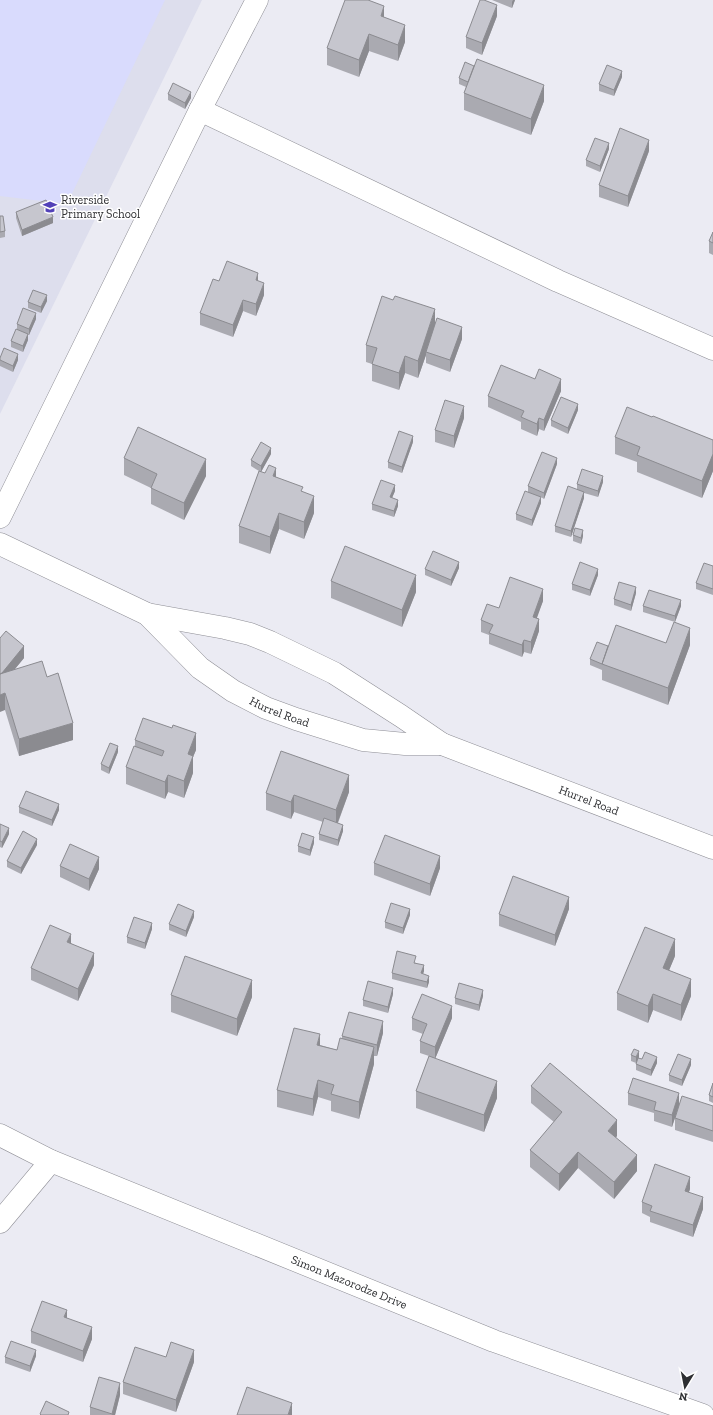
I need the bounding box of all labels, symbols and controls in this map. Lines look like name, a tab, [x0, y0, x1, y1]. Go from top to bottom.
place label: Riverside Primary School	[61, 193, 140, 221]
school or university icon: Riverside Primary School	[42, 199, 58, 215]
street label: Hurrel Road	[247, 694, 311, 730]
street label: Hurrel Road	[557, 783, 621, 818]
street label: Simon Mazorodze Drive	[289, 1252, 409, 1312]
north arrow	[665, 1367, 705, 1407]
text: N	[677, 1389, 689, 1403]

